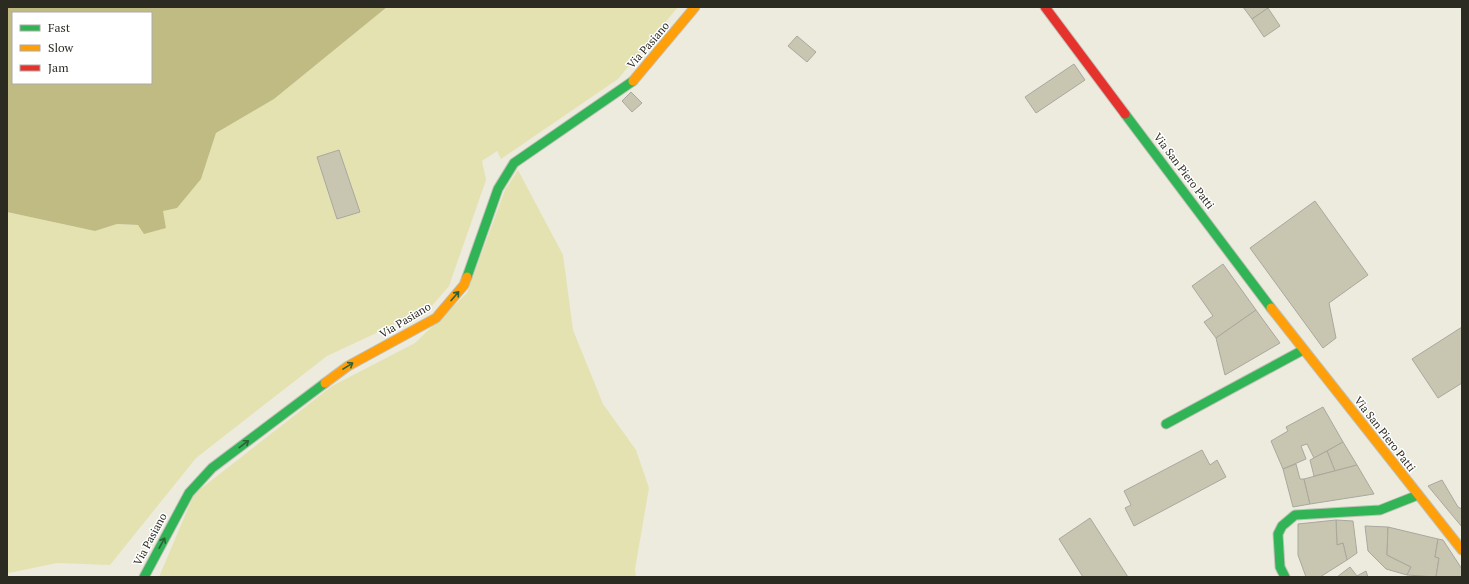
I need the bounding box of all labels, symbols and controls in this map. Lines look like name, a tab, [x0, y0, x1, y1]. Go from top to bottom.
legend	[12, 12, 152, 84]
street label: Via Pasiano	[624, 19, 672, 71]
text: Fast	[48, 20, 71, 35]
text: Slow	[48, 40, 74, 55]
text: Jam	[48, 60, 69, 75]
street label: Via San Piero Patti	[1151, 130, 1217, 212]
one-way arrow	[450, 291, 460, 301]
street label: Via Pasiano	[377, 299, 433, 341]
one-way arrow	[342, 362, 353, 371]
street label: Via San Piero Patti	[1351, 394, 1419, 474]
one-way arrow	[238, 440, 249, 449]
street label: Via Pasiano	[130, 510, 170, 568]
one-way arrow	[158, 537, 166, 549]

